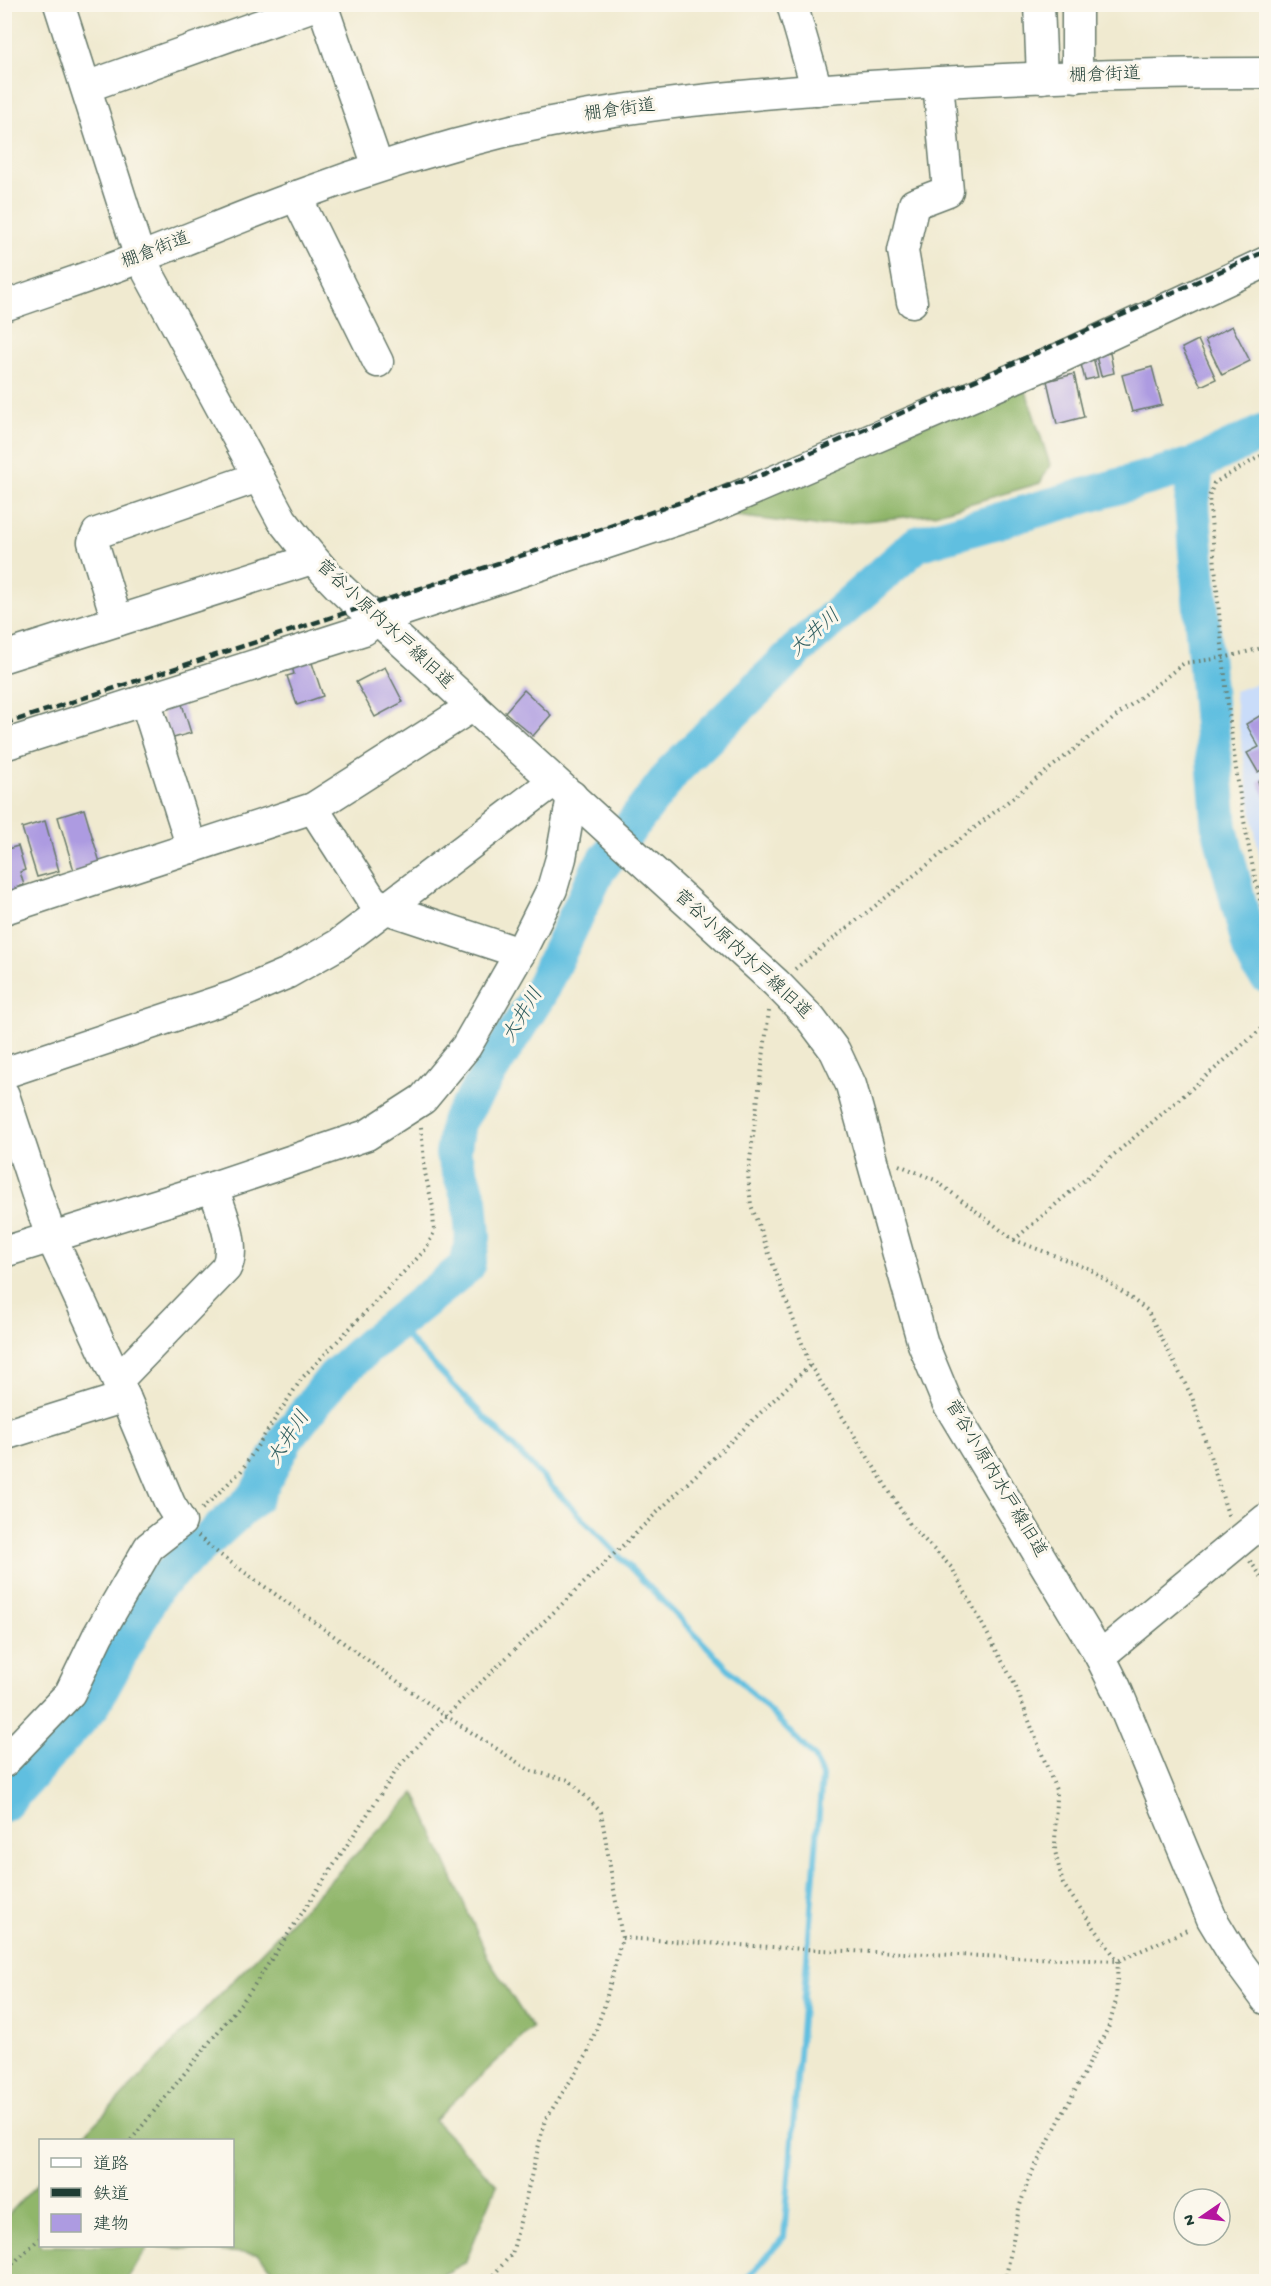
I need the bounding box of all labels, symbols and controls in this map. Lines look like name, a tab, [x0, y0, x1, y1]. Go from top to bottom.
street label: 棚倉街道	[1069, 63, 1141, 88]
street label: 棚倉街道	[583, 95, 657, 126]
street label: 棚倉街道	[118, 227, 193, 274]
street label: 菅谷小原内水戸線旧道	[311, 555, 458, 694]
water label: 大井川	[785, 604, 846, 663]
street label: 菅谷小原内水戸線旧道	[669, 885, 816, 1024]
water label: 大井川	[497, 983, 549, 1048]
street label: 菅谷小原内水戸線旧道	[940, 1396, 1051, 1562]
water label: 大井川	[262, 1406, 316, 1470]
legend	[39, 2139, 234, 2247]
text: 道路	[93, 2154, 129, 2176]
text: 鉄道	[93, 2184, 129, 2206]
north arrow	[1172, 2187, 1232, 2247]
text: N	[1180, 2212, 1201, 2227]
text: 建物	[93, 2214, 129, 2236]

